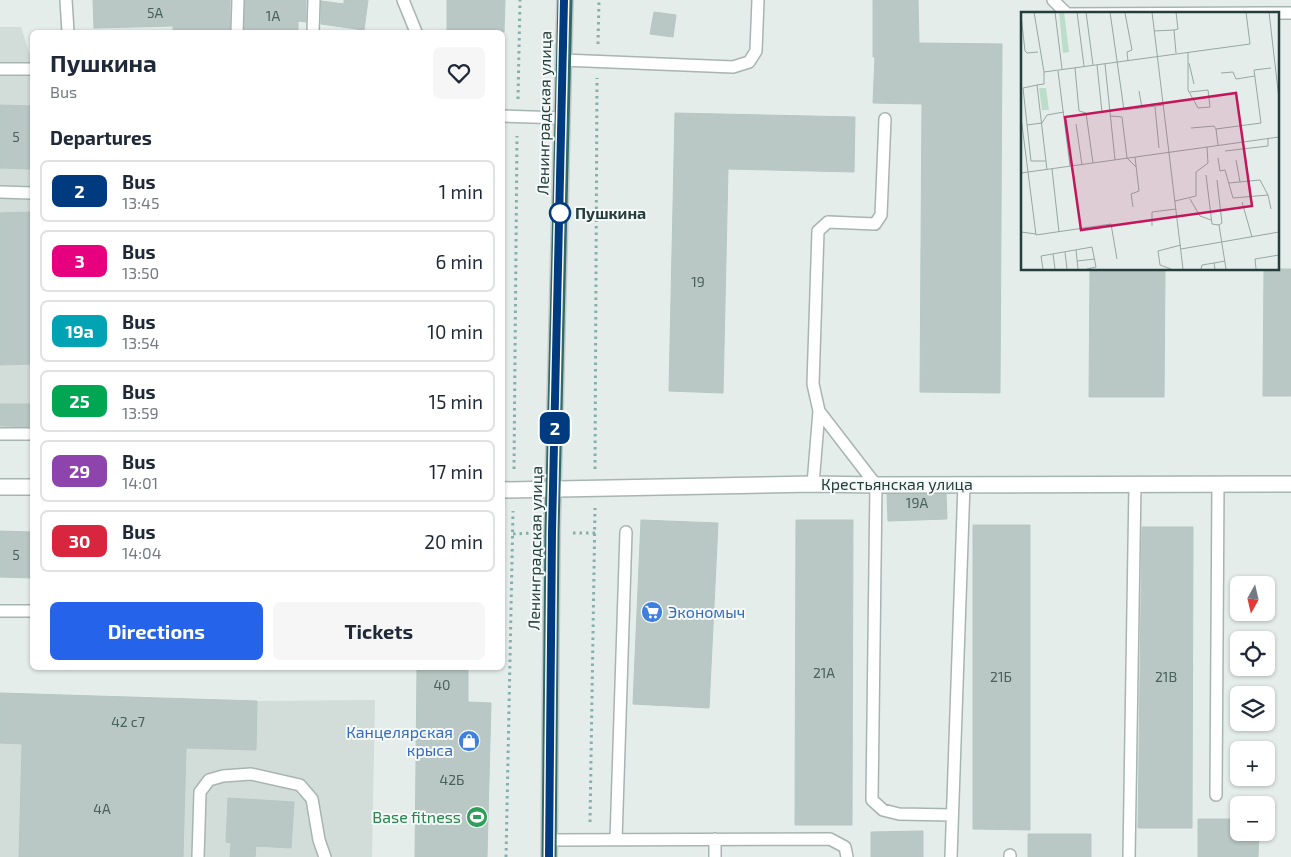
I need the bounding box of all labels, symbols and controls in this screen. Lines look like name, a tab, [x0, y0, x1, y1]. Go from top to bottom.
house number: 5А	[147, 4, 163, 21]
house number: 1А	[266, 7, 280, 24]
inset map	[1021, 12, 1278, 270]
street label: Ленинградская улица	[533, 31, 555, 195]
button: heart	[433, 47, 485, 99]
text: Пушкина	[50, 48, 157, 77]
text: Bus	[50, 82, 77, 101]
text: Departures	[50, 126, 152, 149]
house number: 5	[12, 128, 20, 145]
text: Bus	[122, 170, 156, 193]
text: 2	[74, 180, 85, 202]
text: 1 min	[439, 180, 483, 203]
text: 13:45	[122, 193, 159, 212]
marker: Пушкина	[549, 202, 571, 224]
place label: Пушкина	[575, 203, 646, 222]
text: Bus	[122, 240, 156, 263]
text: 3	[74, 250, 85, 272]
text: 6 min	[435, 250, 483, 273]
text: 13:50	[122, 263, 159, 282]
house number: 19	[691, 273, 705, 290]
text: Bus	[122, 310, 156, 333]
text: 19а	[65, 320, 94, 342]
text: 10 min	[427, 320, 483, 343]
text: 13:54	[122, 333, 159, 352]
text: Bus	[122, 380, 156, 403]
text: 25	[69, 390, 90, 412]
text: 15 min	[429, 390, 483, 413]
text: 13:59	[122, 403, 159, 422]
line badge: 2	[539, 412, 571, 444]
text: 2	[550, 417, 560, 439]
text: Bus	[122, 450, 156, 473]
text: 29	[69, 460, 90, 482]
text: 17 min	[429, 460, 483, 483]
street label: Ленинградская улица	[524, 466, 546, 630]
text: 14:01	[122, 473, 158, 492]
street label: Крестьянская улица	[821, 474, 973, 494]
house number: 19А	[906, 494, 928, 511]
text: Bus	[122, 520, 156, 543]
text: 30	[69, 530, 90, 552]
text: 20 min	[424, 530, 483, 553]
text: 14:04	[122, 543, 161, 562]
house number: 5	[12, 546, 20, 563]
north arrow	[1230, 576, 1275, 621]
map controls	[1230, 576, 1275, 841]
supermarket icon: Экономыч	[640, 600, 664, 624]
button: Directions	[50, 602, 263, 660]
button: Tickets	[273, 602, 485, 660]
place label: Экономыч	[668, 602, 745, 621]
button: locate	[1230, 631, 1275, 676]
house number: 21А	[813, 664, 835, 681]
house number: 21Б	[990, 668, 1012, 685]
house number: 21В	[1155, 668, 1177, 685]
house number: 40	[433, 676, 451, 693]
button: layers	[1230, 686, 1275, 731]
house number: 42 с7	[111, 713, 145, 730]
place label: Канцелярская крыса	[346, 722, 453, 759]
shop icon: Канцелярская крыса	[457, 729, 481, 753]
button: +	[1230, 741, 1275, 786]
house number: 42Б	[440, 771, 464, 788]
button: −	[1230, 796, 1275, 841]
house number: 4А	[93, 800, 111, 817]
sports icon: Base fitness	[465, 805, 489, 829]
place label: Base fitness	[372, 807, 461, 826]

